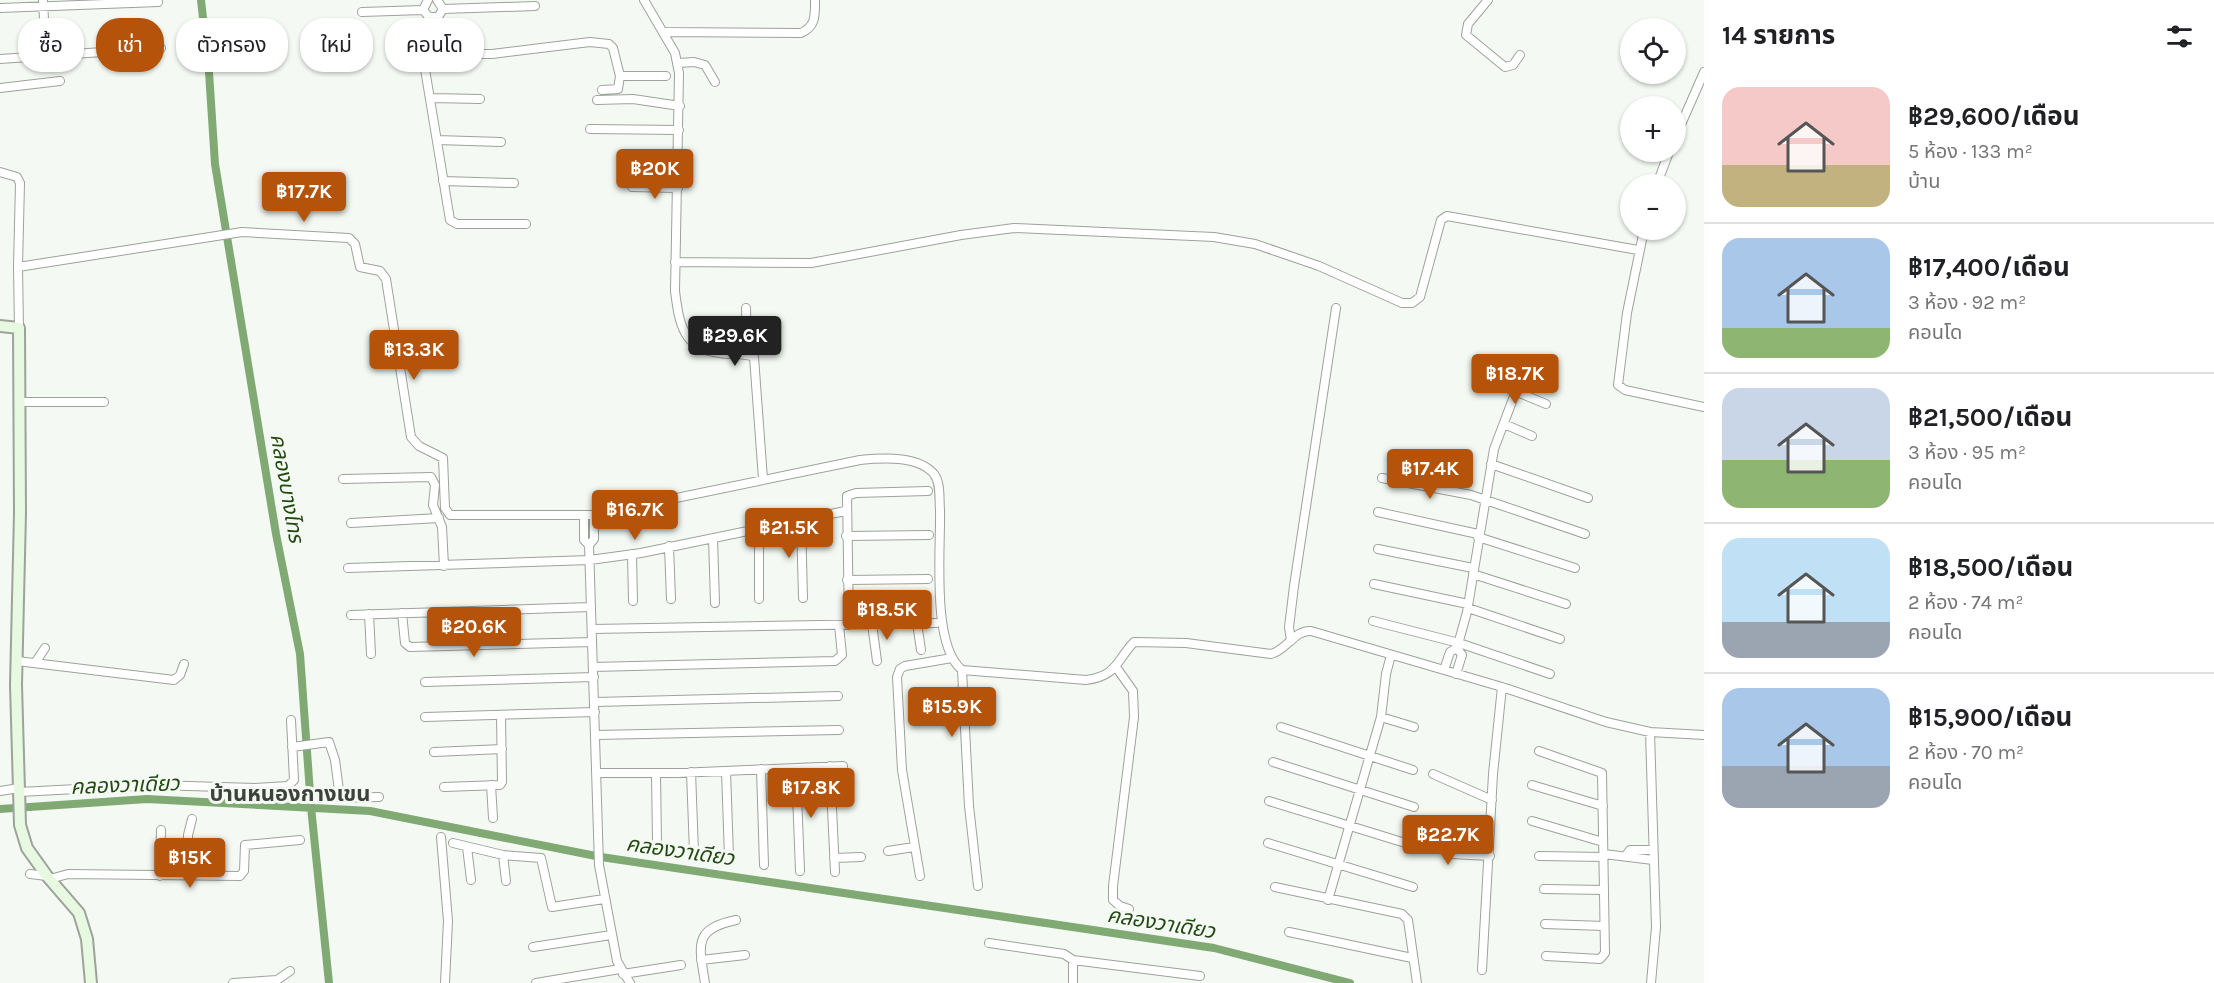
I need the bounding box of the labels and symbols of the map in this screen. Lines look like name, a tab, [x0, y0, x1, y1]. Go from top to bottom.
pin: ฿20K	[619, 149, 691, 200]
pin: ฿17.7K	[255, 172, 353, 223]
pin: ฿29.6K	[686, 316, 784, 367]
pin: ฿13.3K	[365, 330, 463, 381]
pin: ฿18.7K	[1466, 354, 1564, 405]
water label: คลองบางไทร	[266, 432, 309, 546]
pin: ฿17.4K	[1381, 449, 1479, 500]
pin: ฿16.7K	[586, 490, 684, 541]
pin: ฿21.5K	[740, 508, 838, 559]
pin: ฿18.5K	[838, 590, 936, 641]
pin: ฿20.6K	[425, 607, 523, 658]
pin: ฿15.9K	[903, 687, 1001, 738]
pin: ฿17.8K	[762, 768, 860, 819]
water label: คลองวาเดียว	[70, 771, 180, 799]
district label: บ้านหนองกางเขน	[209, 781, 371, 807]
pin: ฿22.7K	[1399, 815, 1497, 866]
water label: คลองวาเดียว	[624, 832, 736, 871]
pin: ฿15K	[154, 838, 226, 889]
water label: คลองวาเดียว	[1105, 903, 1217, 943]

